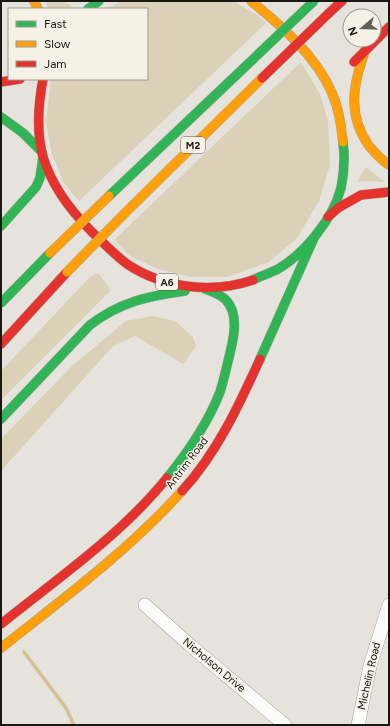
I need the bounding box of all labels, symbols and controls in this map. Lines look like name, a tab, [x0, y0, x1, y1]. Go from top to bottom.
legend	[8, 8, 148, 80]
north arrow	[342, 8, 382, 48]
text: Fast	[44, 17, 67, 31]
text: N	[345, 25, 361, 37]
text: Slow	[44, 37, 71, 51]
text: Jam	[44, 57, 67, 71]
road number: M2	[181, 137, 205, 153]
road number: A6	[156, 274, 178, 290]
street label: Antrim Road	[163, 435, 211, 491]
street label: Nicholson Drive	[180, 635, 248, 695]
street label: Michelin Road	[355, 641, 383, 711]

